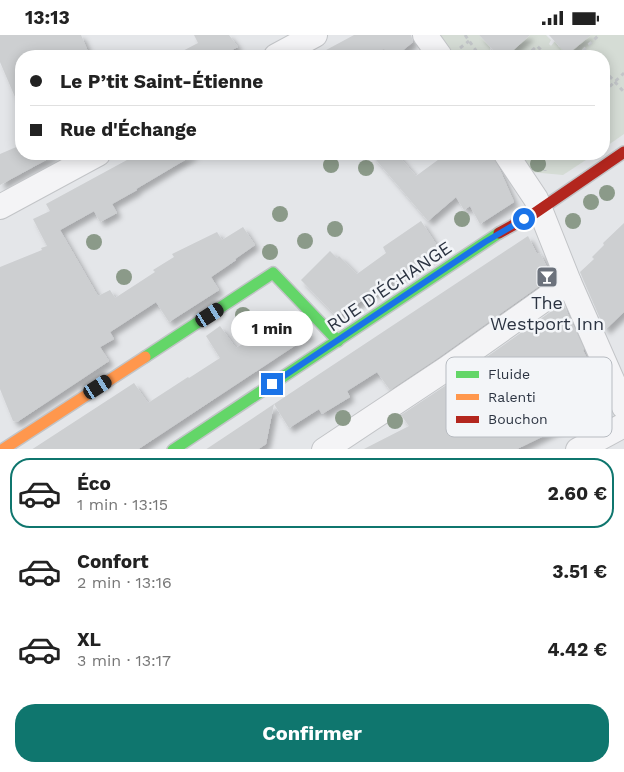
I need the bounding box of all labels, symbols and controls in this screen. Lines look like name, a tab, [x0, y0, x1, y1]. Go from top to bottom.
text: 13:13	[25, 6, 70, 29]
text: Le P’tit Saint-Étienne	[60, 70, 263, 93]
text: Rue d'Échange	[60, 118, 197, 141]
route start	[513, 208, 535, 230]
street label: RUE D'ÉCHANGE	[323, 236, 455, 336]
bar icon: The Westport Inn	[535, 265, 559, 289]
place label: The Westport Inn	[490, 292, 604, 334]
car	[193, 301, 226, 329]
callout: 1 min	[231, 311, 313, 347]
text: 1 min	[251, 319, 293, 338]
legend	[446, 357, 612, 437]
text: Fluide	[488, 366, 530, 382]
car	[81, 373, 114, 401]
route end	[261, 373, 283, 395]
text: Ralenti	[488, 389, 536, 405]
text: Bouchon	[488, 411, 548, 427]
icon: car	[17, 471, 62, 516]
text: Éco	[77, 472, 111, 495]
text: 2.60 €	[548, 482, 607, 505]
text: 1 min · 13:15	[77, 495, 168, 514]
icon: car	[17, 549, 62, 594]
text: Confort	[77, 550, 148, 573]
text: 3.51 €	[552, 560, 607, 583]
text: 2 min · 13:16	[77, 573, 172, 592]
icon: car	[17, 627, 62, 672]
text: XL	[77, 628, 101, 651]
text: 4.42 €	[547, 638, 607, 661]
text: 3 min · 13:17	[77, 651, 171, 670]
button: Confirmer	[15, 704, 609, 762]

